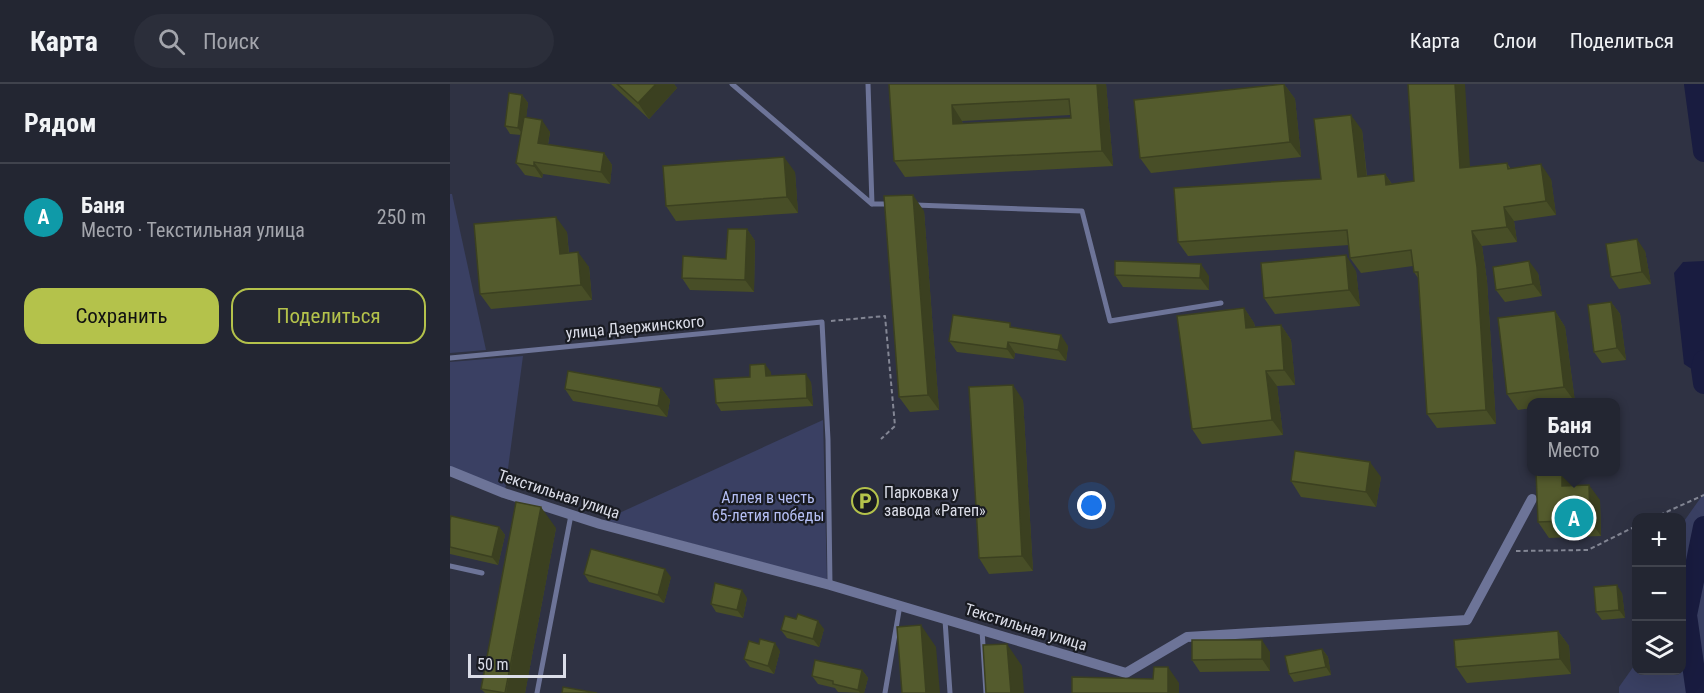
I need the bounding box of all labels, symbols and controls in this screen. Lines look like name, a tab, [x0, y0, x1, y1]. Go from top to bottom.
search box	[134, 14, 554, 68]
text: Карта	[30, 25, 98, 58]
icon: search	[155, 25, 188, 58]
text: Поиск	[203, 29, 260, 54]
text: Карта	[1410, 29, 1460, 53]
text: Слои	[1493, 29, 1537, 53]
text: Поделиться	[1570, 29, 1674, 53]
text: Рядом	[24, 108, 96, 138]
text: Баня	[81, 193, 125, 218]
text: A	[38, 205, 49, 229]
text: 250 m	[377, 205, 426, 229]
text: Место · Текстильная улица	[81, 218, 305, 242]
button: Сохранить	[24, 288, 219, 344]
button: Поделиться	[231, 288, 426, 344]
street label: улица Дзержинского	[565, 311, 705, 343]
popup	[1527, 398, 1620, 476]
text: Баня	[1548, 413, 1592, 438]
text: Место	[1548, 438, 1599, 462]
street label: Текстильная улица	[496, 465, 622, 523]
place label: Парковка у завода «Ратеп»	[884, 483, 986, 520]
parking icon: Парковка у завода «Ратеп»	[850, 486, 880, 516]
park label: Аллея в честь 65-летия победы	[712, 488, 824, 525]
your location	[1077, 491, 1106, 520]
pin: A	[1554, 496, 1594, 540]
map controls	[1632, 513, 1686, 675]
button: +	[1632, 513, 1686, 567]
button: −	[1632, 567, 1686, 621]
street label: Текстильная улица	[963, 599, 1089, 655]
button: layers	[1632, 621, 1686, 675]
scale bar	[468, 651, 566, 678]
text: 50 m	[477, 655, 509, 674]

